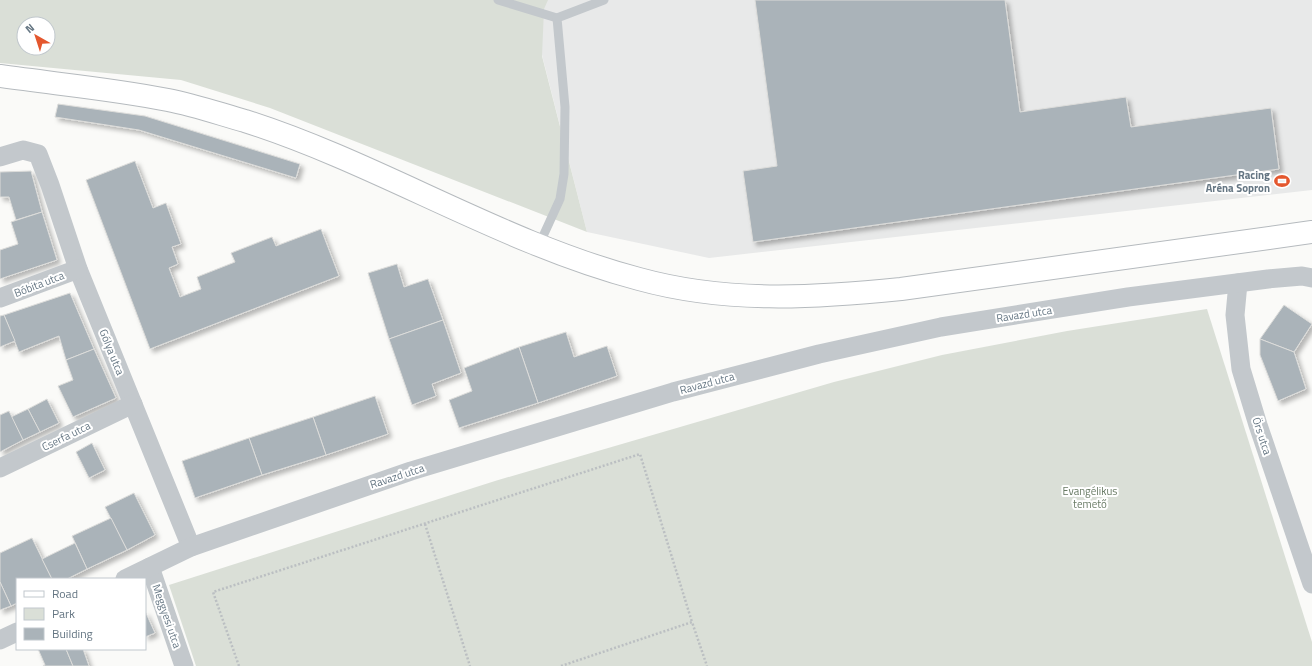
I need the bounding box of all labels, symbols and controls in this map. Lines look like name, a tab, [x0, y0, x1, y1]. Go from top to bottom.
north arrow	[16, 16, 56, 56]
text: N	[22, 20, 38, 37]
place label: Racing Aréna Sopron	[1206, 167, 1270, 196]
sports icon: Racing Aréna Sopron	[1273, 172, 1291, 190]
street label: Bóbita utca	[12, 267, 67, 301]
street label: Ravazd utca	[995, 302, 1053, 326]
street label: Gólya utca	[96, 327, 129, 378]
street label: Ravazd utca	[678, 368, 737, 398]
street label: Örs utca	[1248, 415, 1276, 457]
street label: Cserfa utca	[39, 417, 93, 455]
street label: Ravazd utca	[368, 460, 427, 492]
park label: Evangélikus temető	[1063, 483, 1117, 512]
legend	[16, 578, 146, 650]
street label: Meggyesi utca	[149, 582, 186, 651]
text: Road	[52, 584, 78, 603]
text: Park	[52, 604, 75, 623]
text: Building	[52, 624, 93, 643]

